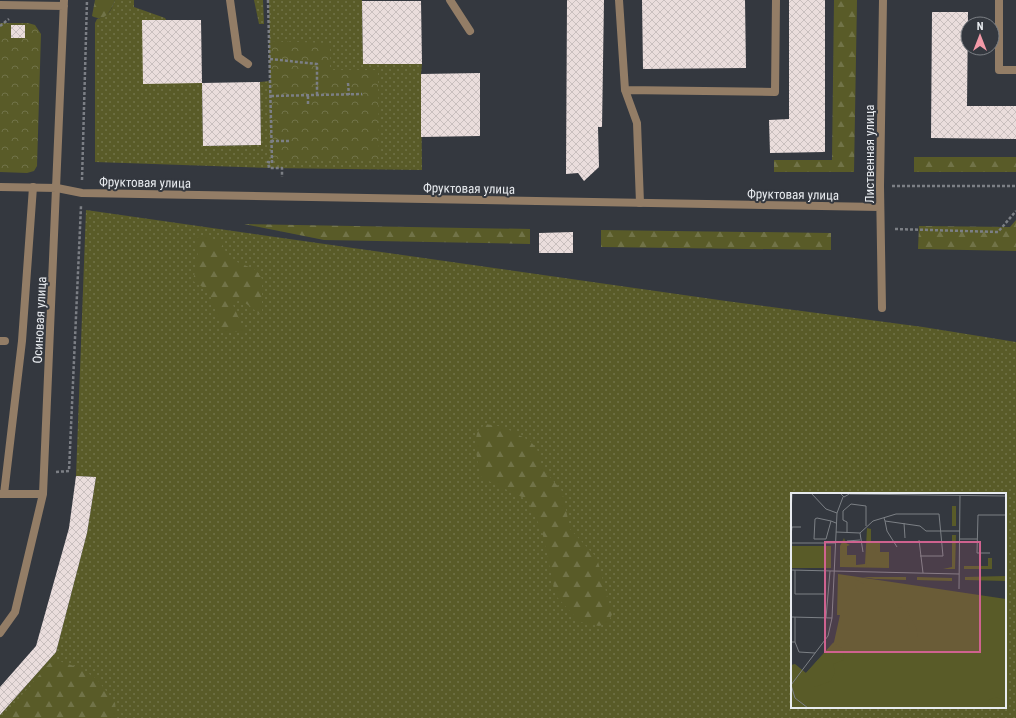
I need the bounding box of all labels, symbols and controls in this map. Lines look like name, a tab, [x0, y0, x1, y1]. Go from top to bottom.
north arrow	[960, 16, 1000, 56]
text: N	[977, 20, 984, 33]
street label: Лиственная улица	[862, 105, 877, 203]
street label: Фруктовая улица	[99, 174, 191, 191]
street label: Фруктовая улица	[423, 180, 515, 197]
street label: Фруктовая улица	[747, 186, 839, 203]
street label: Осиновая улица	[30, 276, 49, 364]
inset map	[791, 493, 1006, 708]

